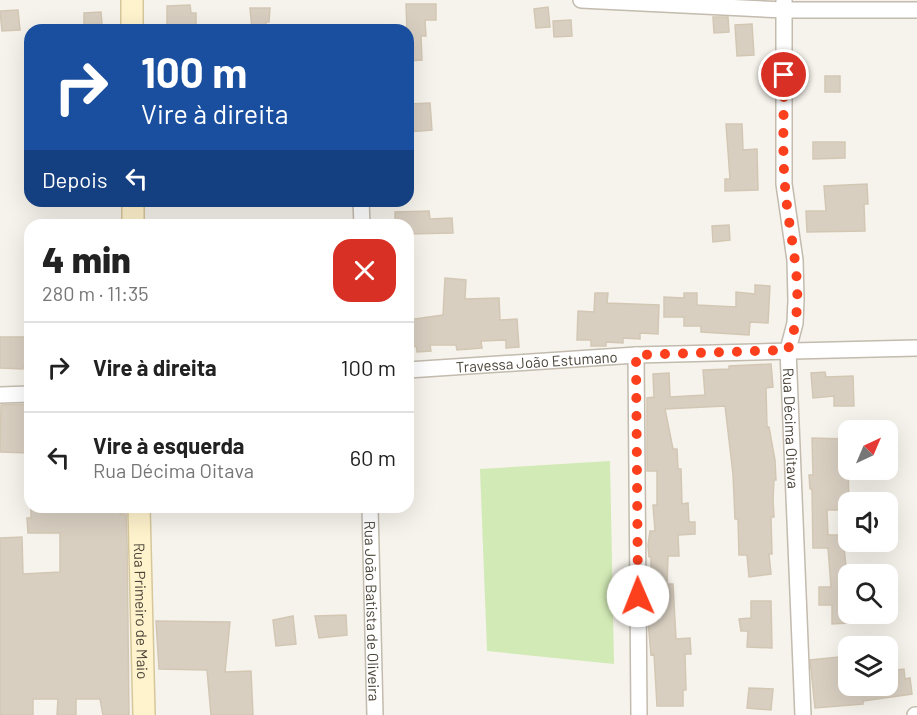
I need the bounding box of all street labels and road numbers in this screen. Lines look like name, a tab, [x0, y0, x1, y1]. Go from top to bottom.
street label: Travessa João Estumano	[455, 347, 618, 376]
street label: Rua Décima Oitava	[780, 367, 803, 489]
street label: Rua João Batista de Oliveira	[361, 520, 384, 702]
street label: Rua Primeiro de Maio	[131, 543, 152, 679]

